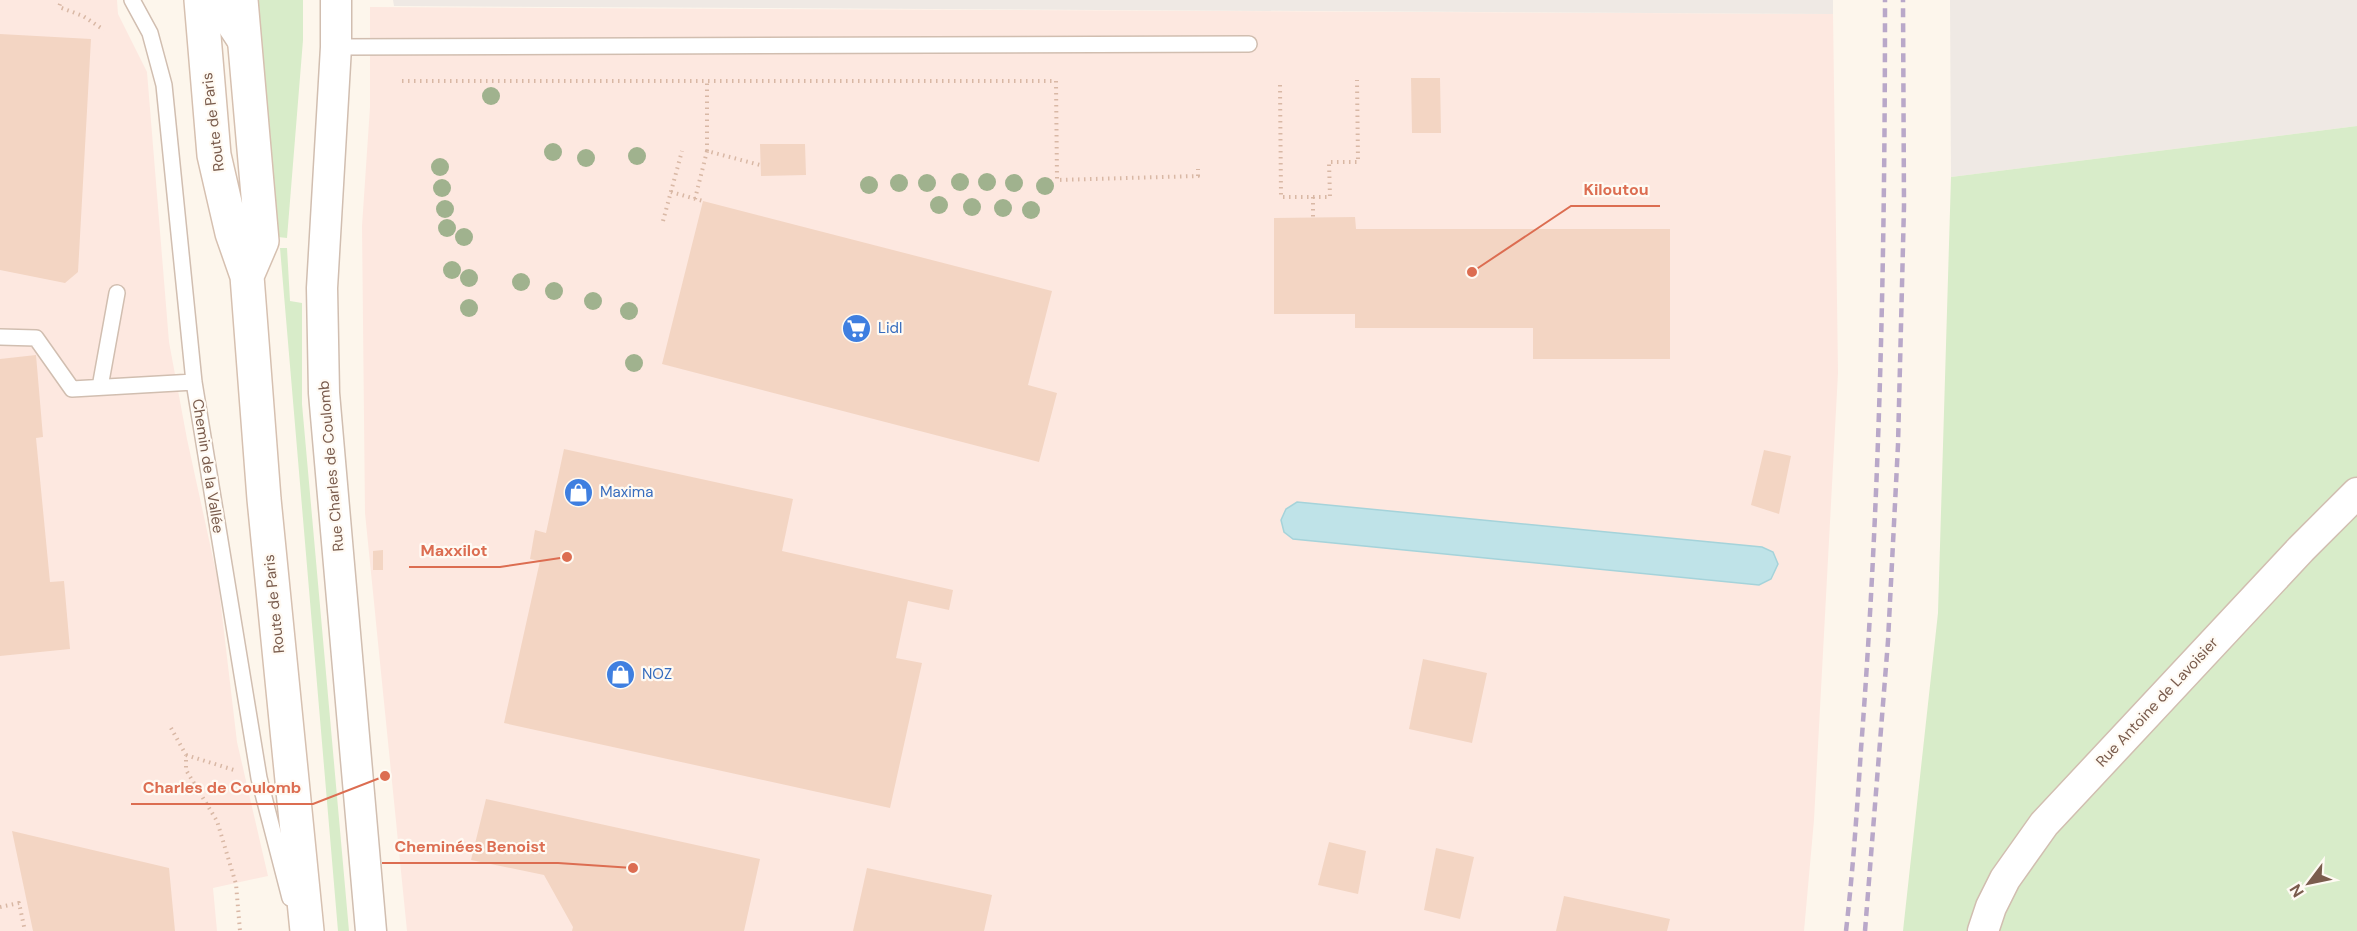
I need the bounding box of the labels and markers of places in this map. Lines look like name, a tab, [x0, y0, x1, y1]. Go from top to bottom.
callout: Kiloutou	[1571, 172, 1660, 206]
supermarket icon: Lidl	[841, 312, 873, 344]
place label: Lidl	[878, 318, 902, 338]
shop icon: Maxima	[563, 476, 595, 508]
place label: Maxima	[600, 482, 653, 502]
callout: Maxxilot	[409, 533, 500, 567]
shop icon: NOZ	[605, 658, 637, 690]
place label: NOZ	[642, 664, 672, 684]
callout: Charles de Coulomb	[131, 770, 313, 804]
callout: Cheminées Benoist	[382, 829, 558, 863]

